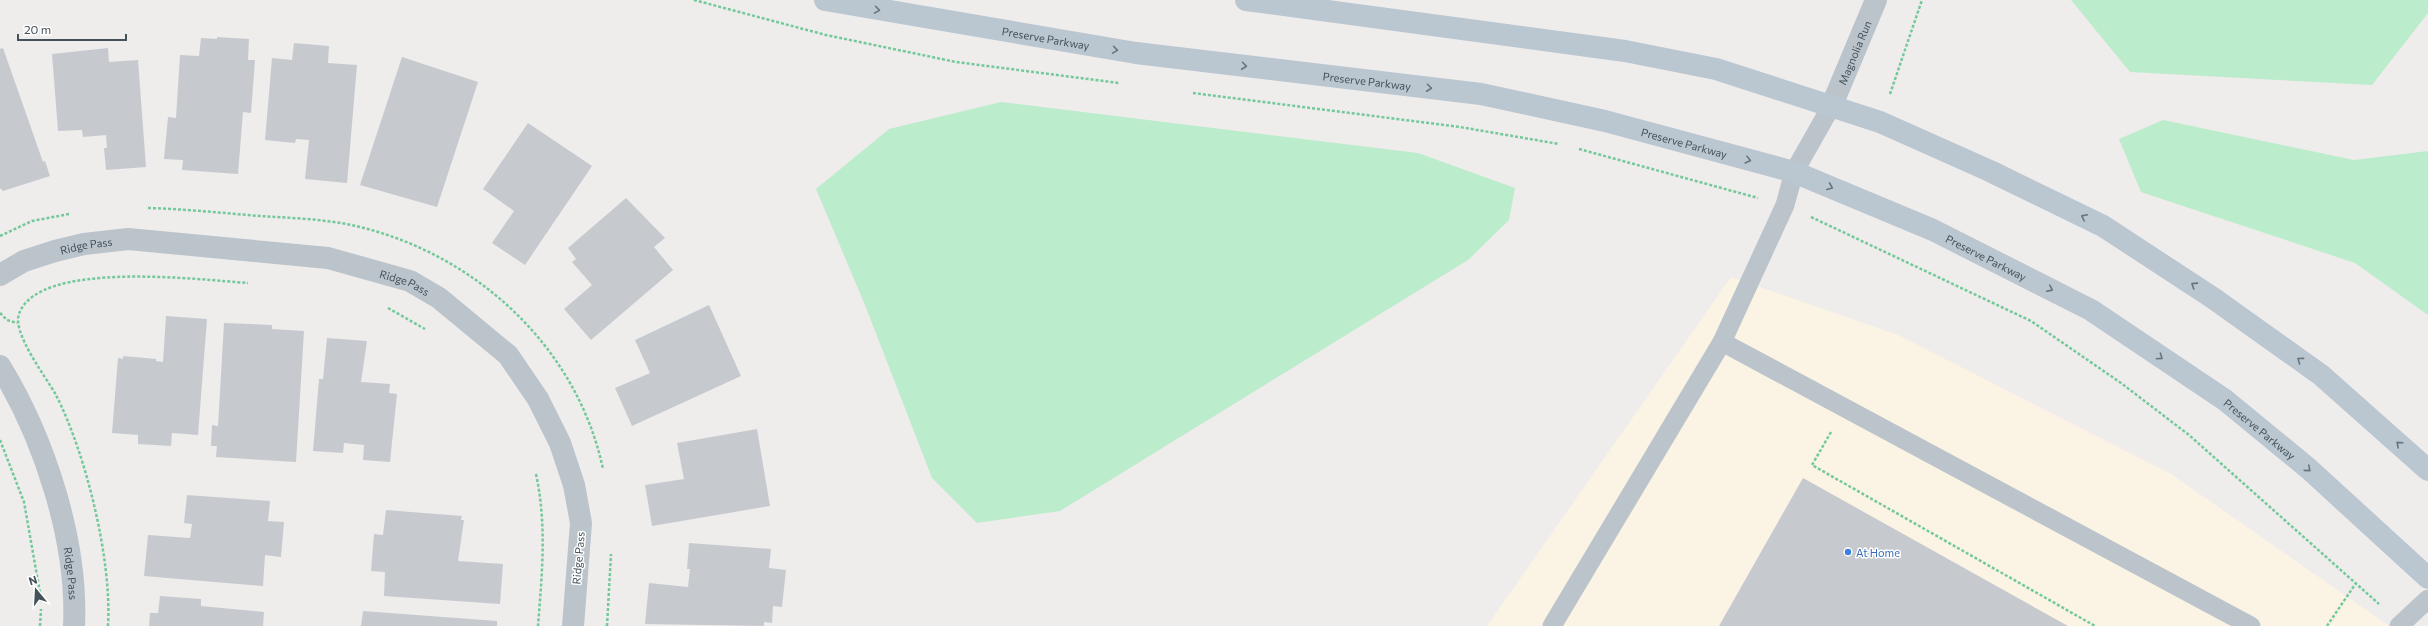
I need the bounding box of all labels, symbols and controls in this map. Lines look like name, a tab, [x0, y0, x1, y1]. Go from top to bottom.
one-way arrow	[874, 5, 880, 14]
scale bar	[18, 16, 126, 42]
street label: Magnolia Run	[1835, 18, 1873, 86]
text: 20 m	[24, 22, 51, 36]
street label: Preserve Parkway	[1001, 24, 1091, 52]
one-way arrow	[1112, 45, 1118, 53]
one-way arrow	[1241, 61, 1247, 70]
street label: Preserve Parkway	[1322, 69, 1412, 92]
one-way arrow	[1426, 83, 1432, 92]
street label: Preserve Parkway	[1640, 125, 1729, 160]
one-way arrow	[1745, 155, 1752, 164]
one-way arrow	[1826, 182, 1834, 190]
one-way arrow	[2080, 214, 2088, 222]
street label: Preserve Parkway	[1944, 231, 2029, 283]
street label: Ridge Pass	[58, 234, 113, 256]
street label: Ridge Pass	[378, 266, 432, 298]
one-way arrow	[2191, 282, 2198, 290]
one-way arrow	[2045, 284, 2053, 292]
one-way arrow	[2156, 352, 2163, 359]
one-way arrow	[2298, 358, 2305, 365]
street label: Preserve Parkway	[2222, 396, 2299, 462]
one-way arrow	[2396, 442, 2404, 449]
one-way arrow	[2304, 464, 2311, 471]
street label: Ridge Pass	[569, 531, 587, 585]
street label: Ridge Pass	[62, 546, 81, 600]
place label: At Home	[1856, 546, 1900, 559]
marker: At Home	[1843, 547, 1853, 557]
north arrow	[16, 570, 56, 610]
text: N	[27, 573, 39, 587]

